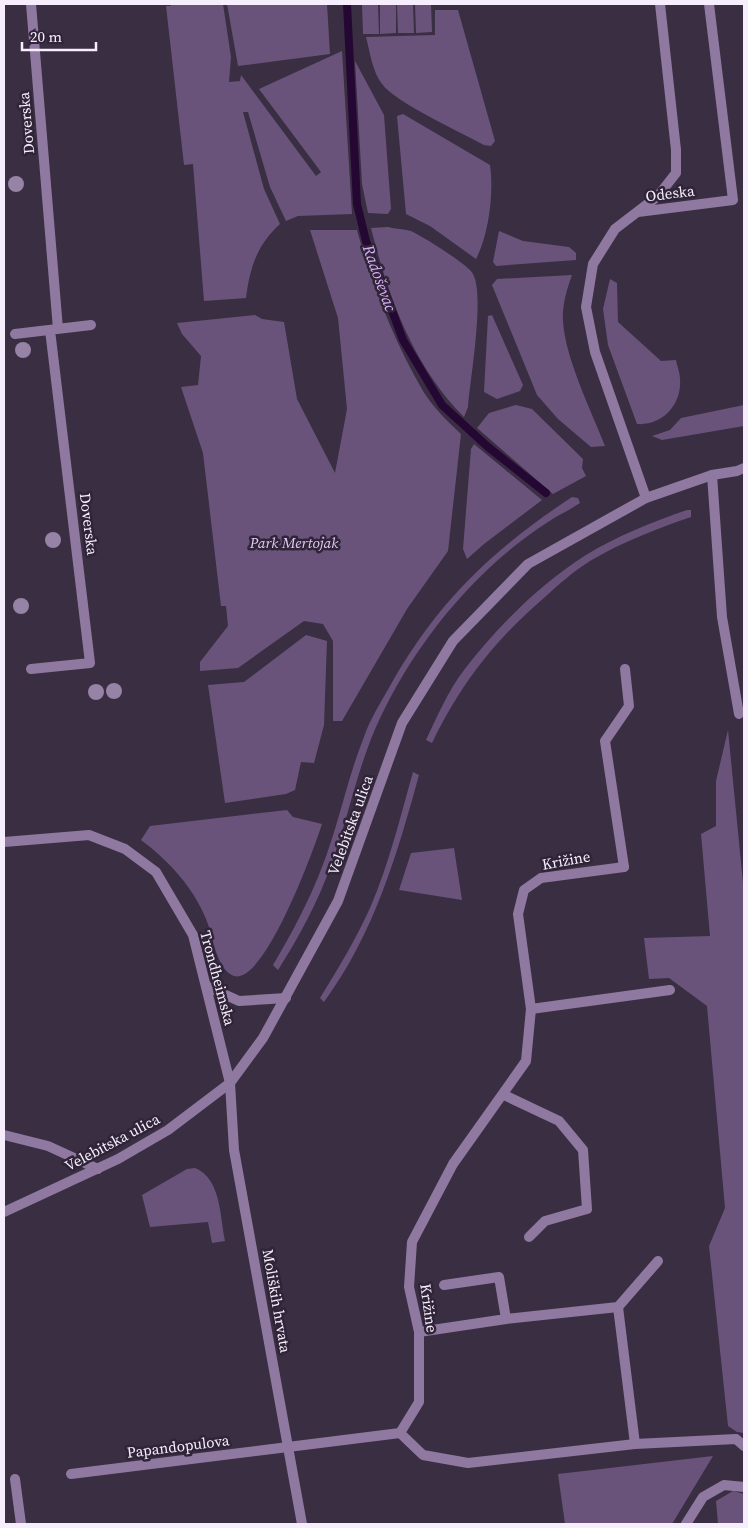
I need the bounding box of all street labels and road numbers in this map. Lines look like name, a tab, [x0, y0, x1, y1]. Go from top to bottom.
street label: Doverska	[13, 91, 39, 155]
street label: Odeska	[644, 180, 696, 206]
street label: Doverska	[75, 492, 103, 557]
street label: Velebitska ulica	[322, 772, 378, 878]
street label: Križine	[540, 845, 592, 875]
street label: Trondheimska	[195, 928, 241, 1028]
street label: Velebitska ulica	[61, 1108, 164, 1176]
street label: Moliških hrvata	[258, 1248, 297, 1355]
street label: Križine	[415, 1282, 443, 1334]
street label: Papandopulova	[126, 1429, 231, 1463]

